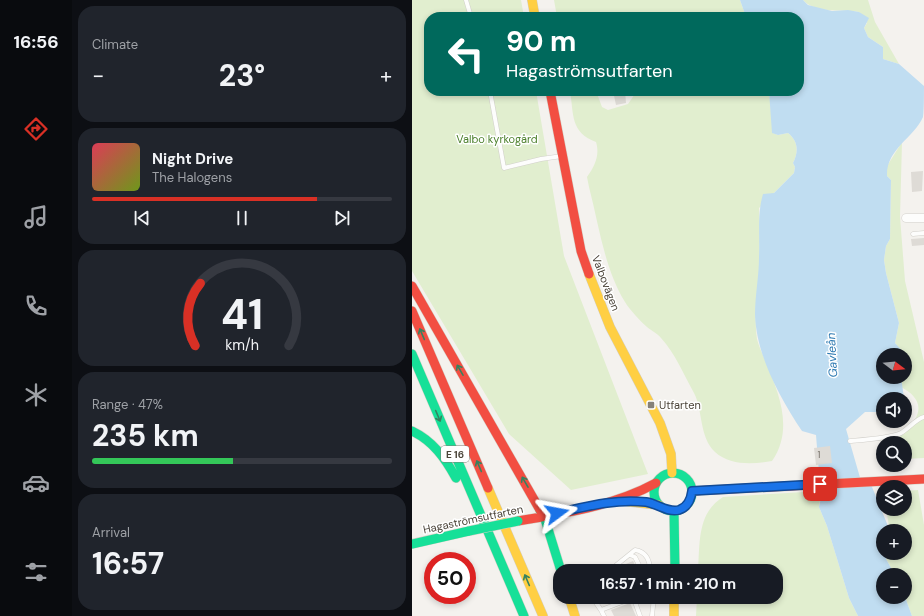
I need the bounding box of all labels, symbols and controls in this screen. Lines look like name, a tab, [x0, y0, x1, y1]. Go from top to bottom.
text: 90 m	[506, 23, 576, 60]
icon: left	[440, 28, 492, 80]
text: 16:56	[13, 30, 59, 54]
text: Climate	[92, 36, 138, 53]
text: 23°	[219, 56, 265, 95]
text: Hagaströmsutfarten	[506, 59, 673, 83]
text: −	[92, 61, 104, 90]
text: +	[380, 61, 392, 90]
icon: directions	[22, 115, 50, 143]
park label: Valbo kyrkogård	[456, 132, 538, 146]
text: Night Drive	[152, 149, 233, 169]
text: The Halogens	[152, 169, 232, 186]
icon: music	[22, 203, 50, 231]
icon: previous	[131, 207, 153, 229]
icon: pause	[231, 207, 253, 229]
icon: next	[331, 207, 353, 229]
street label: Valbovägen	[589, 253, 623, 313]
text: 41	[221, 288, 263, 342]
icon: phone	[22, 292, 50, 320]
one-way arrow	[418, 328, 425, 340]
water label: Gavleån	[823, 332, 841, 378]
text: km/h	[225, 336, 259, 354]
north arrow	[876, 348, 912, 384]
map controls	[876, 348, 912, 604]
one-way arrow	[456, 364, 464, 376]
icon: climate	[22, 381, 50, 409]
button: sound	[876, 392, 912, 428]
text: Range · 47%	[92, 396, 163, 413]
place label: Utfarten	[659, 398, 701, 412]
marker: Utfarten	[646, 400, 656, 410]
one-way arrow	[435, 410, 443, 422]
text: 235 km	[92, 416, 199, 455]
button: search	[876, 436, 912, 472]
road number: E 16	[441, 446, 469, 462]
house number: 1	[818, 449, 821, 461]
one-way arrow	[474, 460, 482, 472]
pin	[803, 467, 837, 501]
icon: car	[22, 469, 50, 497]
icon: arrive	[809, 473, 831, 495]
one-way arrow	[520, 476, 528, 488]
button: layers	[876, 480, 912, 516]
position arrow	[536, 492, 578, 534]
street label: Hagaströmsutfarten	[422, 502, 524, 536]
text: Arrival	[92, 524, 130, 541]
button: +	[876, 524, 912, 560]
text: 16:57	[92, 544, 164, 583]
speed limit sign: 50	[424, 552, 476, 604]
icon: filters	[22, 558, 50, 586]
button: −	[876, 568, 912, 604]
text: 16:57 · 1 min · 210 m	[600, 574, 736, 594]
one-way arrow	[523, 575, 531, 587]

